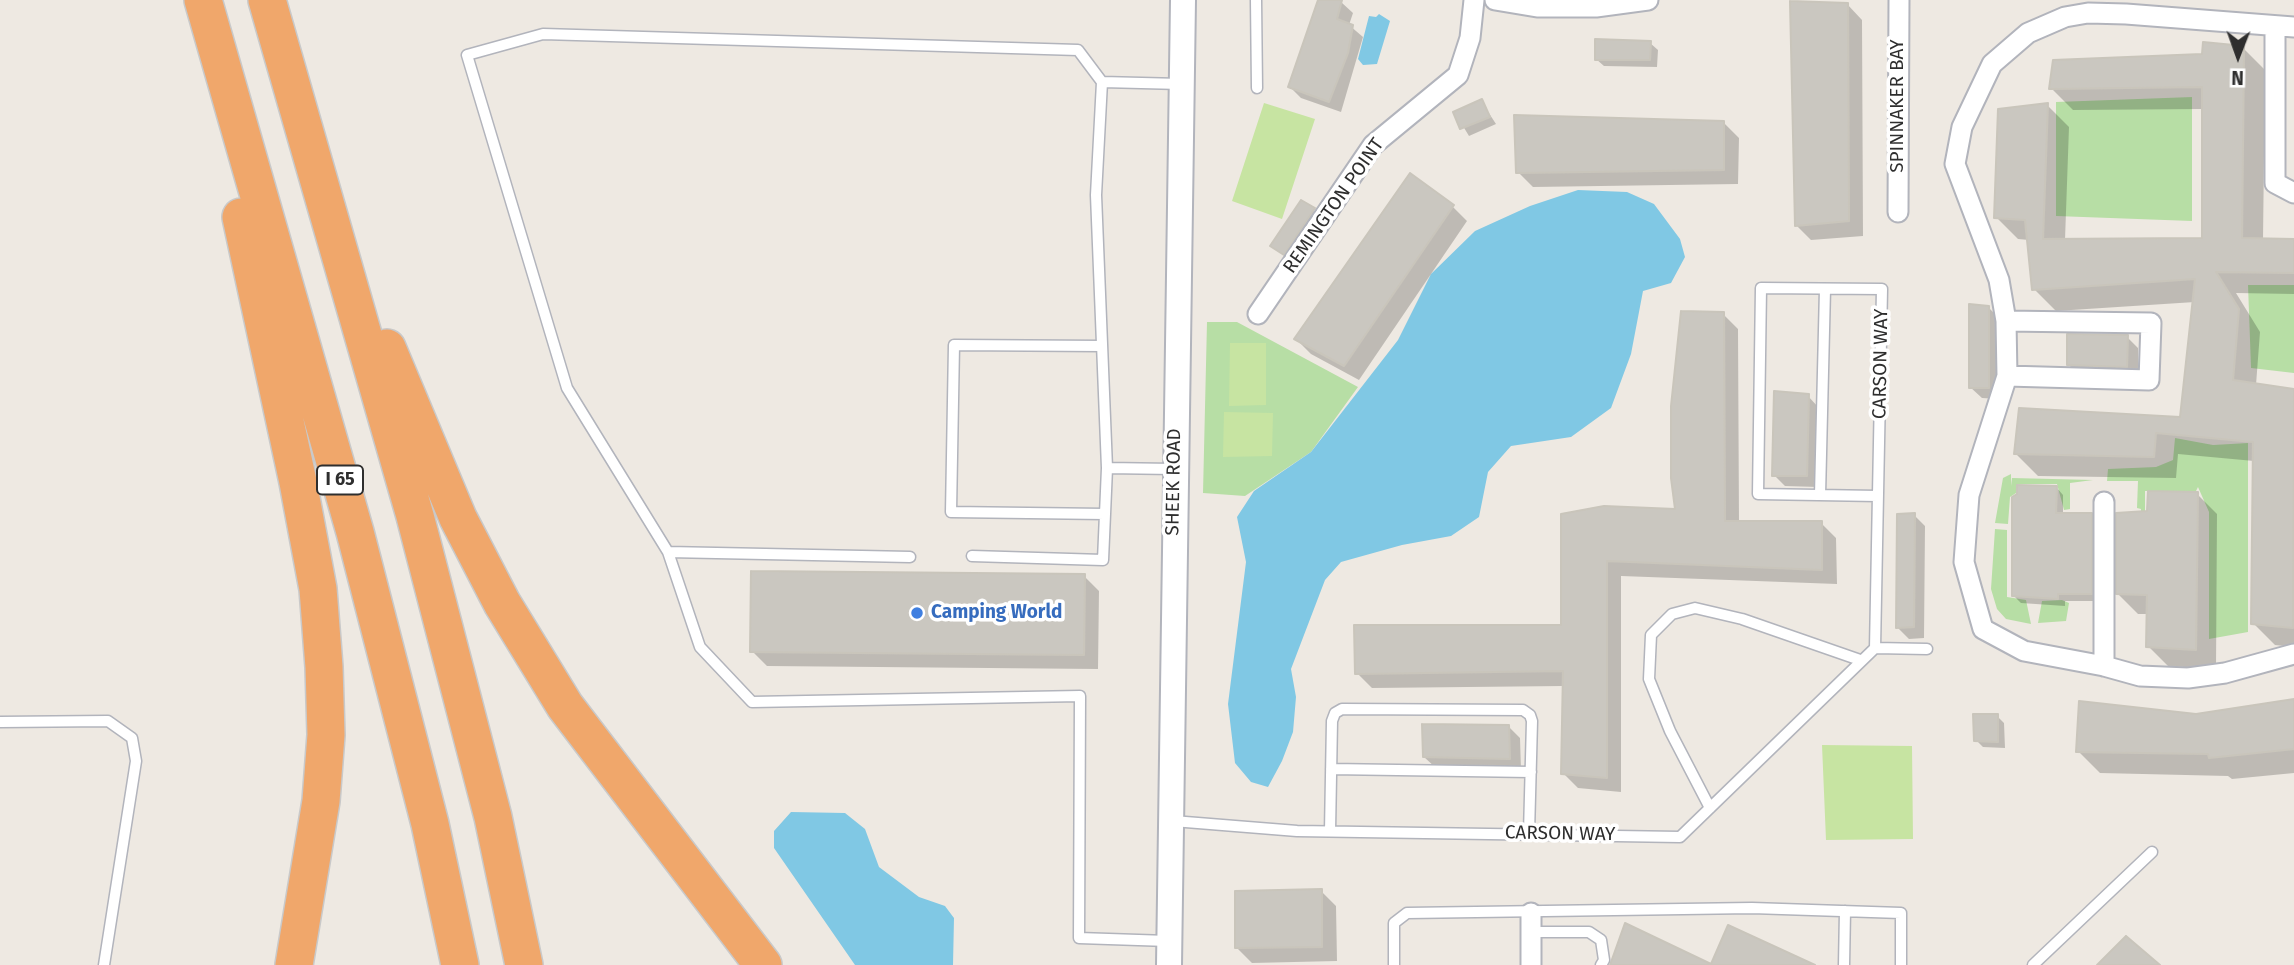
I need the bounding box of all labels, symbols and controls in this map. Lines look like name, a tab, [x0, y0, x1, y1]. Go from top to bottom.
north arrow	[2203, 21, 2273, 91]
street label: SPINNAKER BAY	[1887, 39, 1909, 173]
text: N	[2231, 66, 2244, 89]
street label: REMINGTON POINT	[1279, 134, 1389, 278]
street label: CARSON WAY	[1869, 309, 1893, 419]
street label: SHEEK ROAD	[1162, 428, 1186, 536]
road number: I 65	[317, 466, 363, 494]
place label: Camping World	[931, 602, 1062, 624]
marker: Camping World	[909, 605, 925, 621]
street label: CARSON WAY	[1505, 822, 1615, 846]

